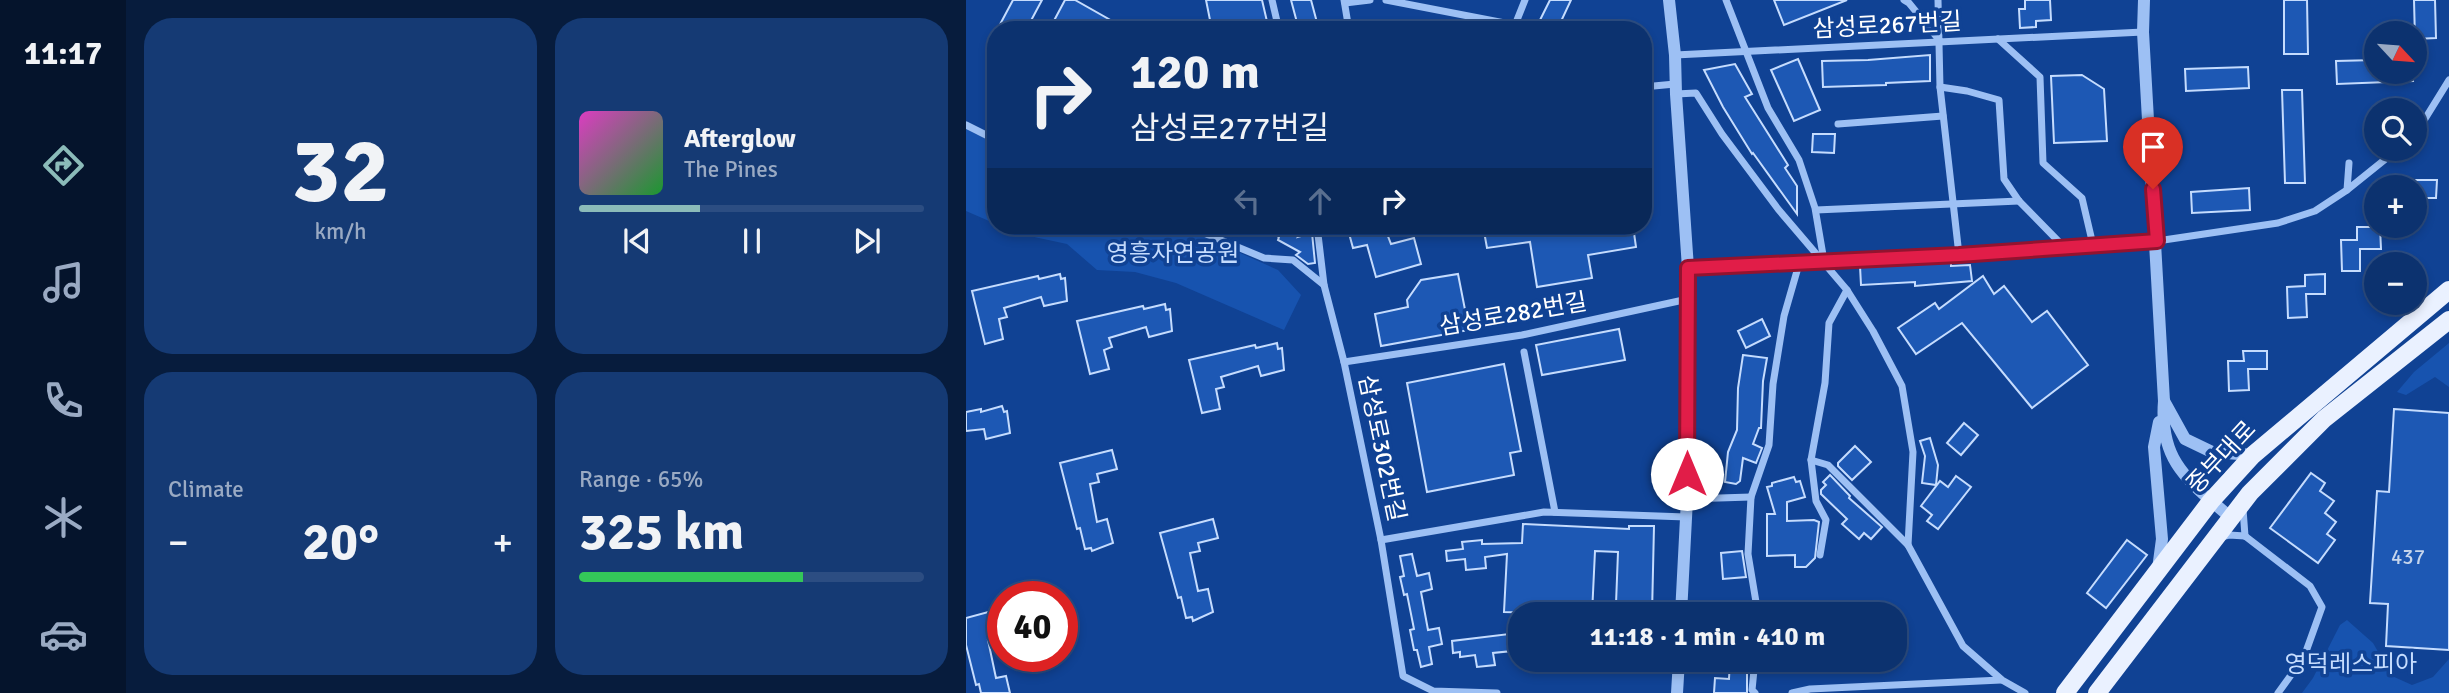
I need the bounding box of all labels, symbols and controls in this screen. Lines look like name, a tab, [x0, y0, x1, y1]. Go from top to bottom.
street label: 삼성로267번길	[1812, 6, 1962, 44]
north arrow	[2364, 21, 2427, 84]
map controls	[2364, 21, 2427, 315]
text: 11:17	[24, 34, 102, 73]
text: 120 m	[1130, 42, 1260, 102]
icon: right	[1015, 49, 1106, 140]
button: search	[2364, 98, 2427, 161]
text: 삼성로277번길	[1130, 109, 1329, 148]
text: 32	[291, 115, 390, 228]
pin	[2123, 117, 2183, 189]
text: Afterglow	[684, 123, 796, 155]
icon: arrive	[2134, 128, 2172, 166]
icon: directions	[39, 141, 88, 190]
text: The Pines	[684, 155, 778, 184]
button: +	[2364, 175, 2427, 238]
icon: left	[1228, 182, 1266, 220]
icon: ahead	[1301, 182, 1339, 220]
icon: right	[1374, 182, 1412, 220]
text: km/h	[314, 217, 367, 246]
icon: previous	[618, 222, 656, 260]
icon: pause	[733, 222, 771, 260]
icon: next	[848, 222, 886, 260]
park label: 영흥자연공원	[1107, 238, 1239, 268]
button: −	[2364, 252, 2427, 315]
icon: music	[39, 258, 88, 307]
street label: 삼성로282번길	[1437, 286, 1589, 342]
street label: 삼성로302번길	[1352, 372, 1412, 524]
icon: phone	[39, 376, 88, 425]
street label: 중부대로	[2180, 414, 2262, 500]
position arrow	[1650, 437, 1724, 511]
text: Range · 65%	[579, 465, 703, 494]
text: Climate	[168, 475, 244, 504]
icon: climate	[39, 493, 88, 542]
text: 325 km	[579, 500, 744, 564]
text: 20°	[302, 510, 379, 574]
text: −	[168, 519, 189, 566]
text: +	[492, 519, 513, 566]
house number: 437	[2391, 544, 2425, 570]
speed limit sign: 40	[987, 581, 1078, 672]
icon: car	[39, 610, 88, 659]
text: 11:18 · 1 min · 410 m	[1590, 621, 1825, 653]
park label: 영덕레스피아	[2285, 649, 2417, 679]

